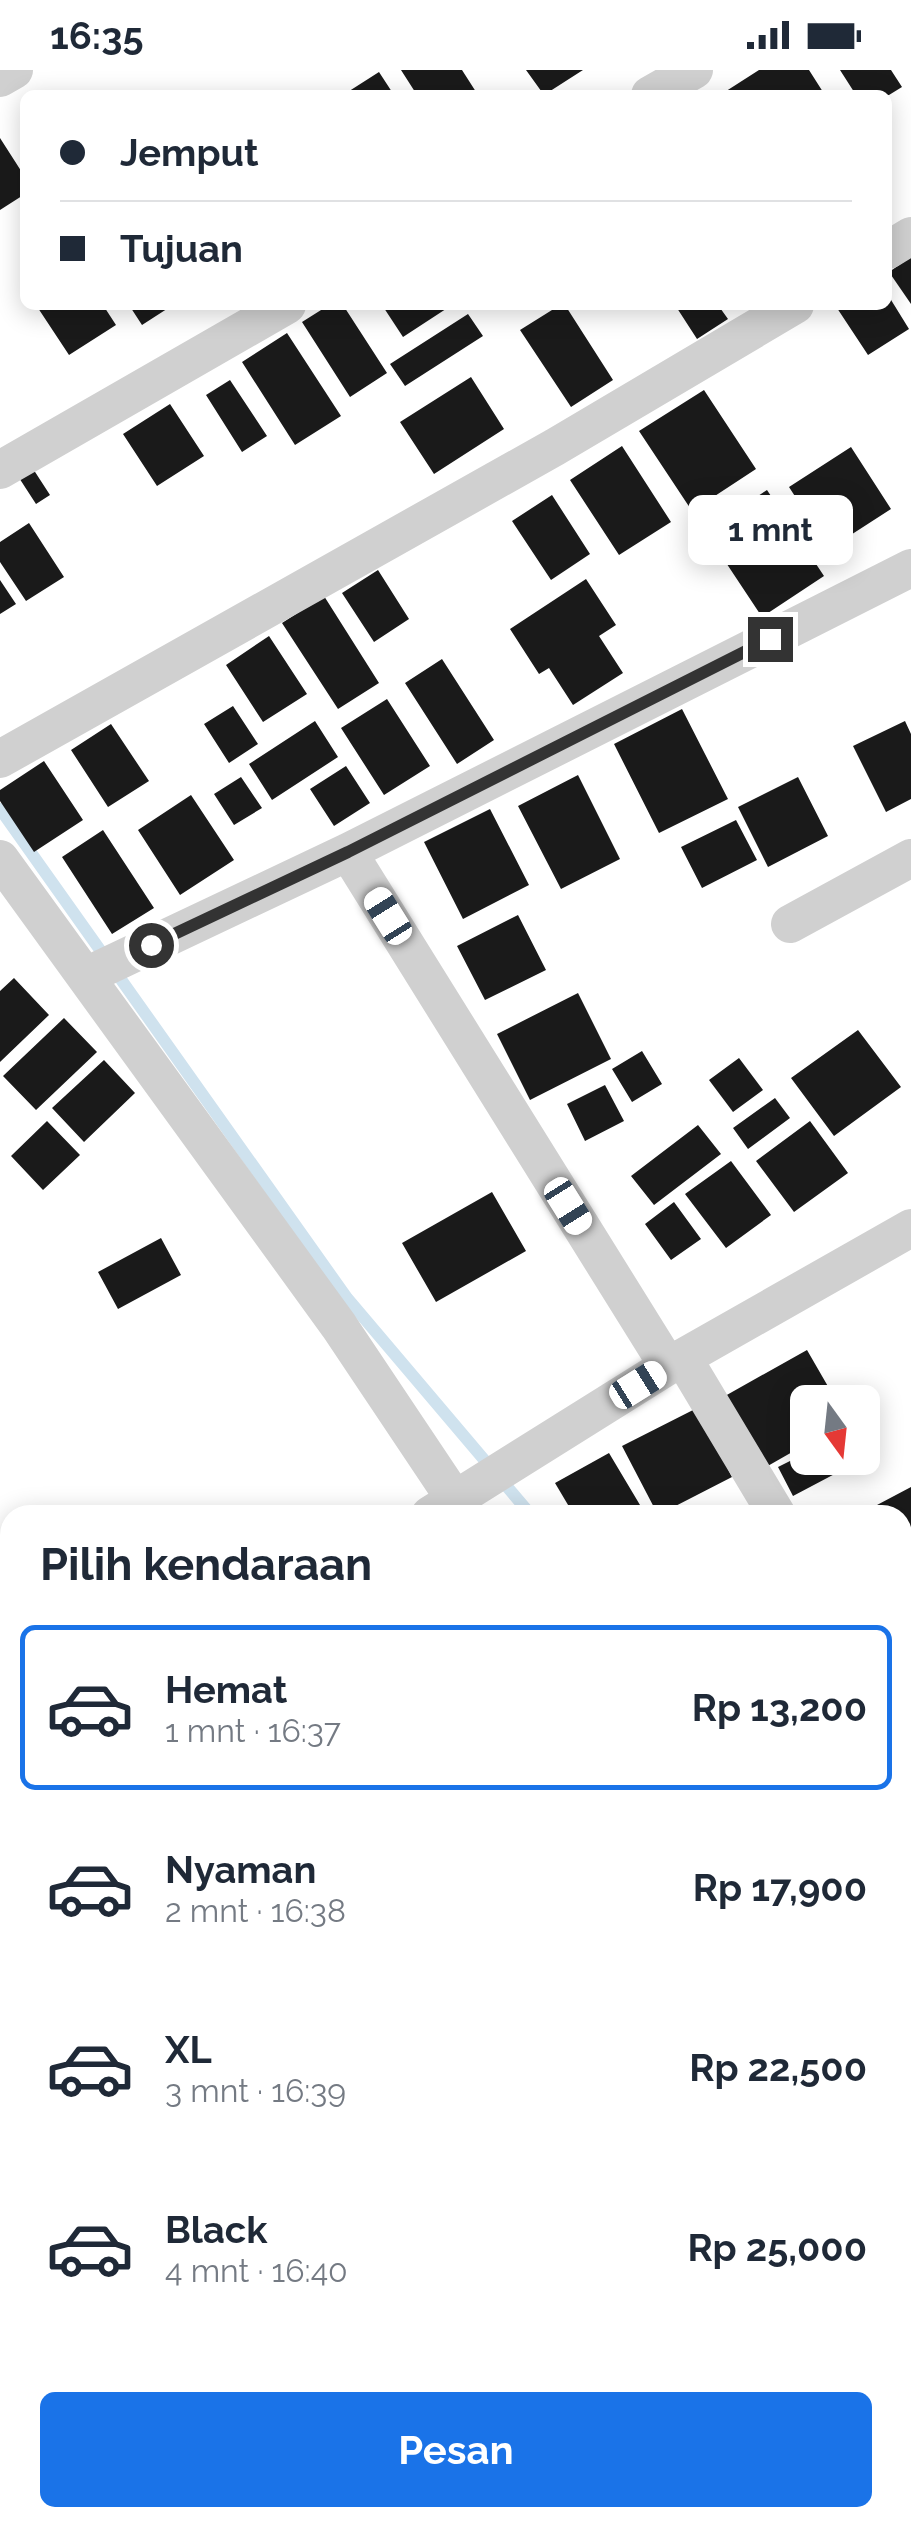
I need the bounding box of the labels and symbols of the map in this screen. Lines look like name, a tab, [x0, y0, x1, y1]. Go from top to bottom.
callout: 1 mnt	[688, 494, 852, 564]
route end	[748, 617, 793, 662]
car	[359, 883, 417, 949]
route start	[129, 923, 174, 968]
car	[539, 1173, 597, 1239]
car	[605, 1356, 671, 1414]
north arrow	[790, 1385, 880, 1475]

